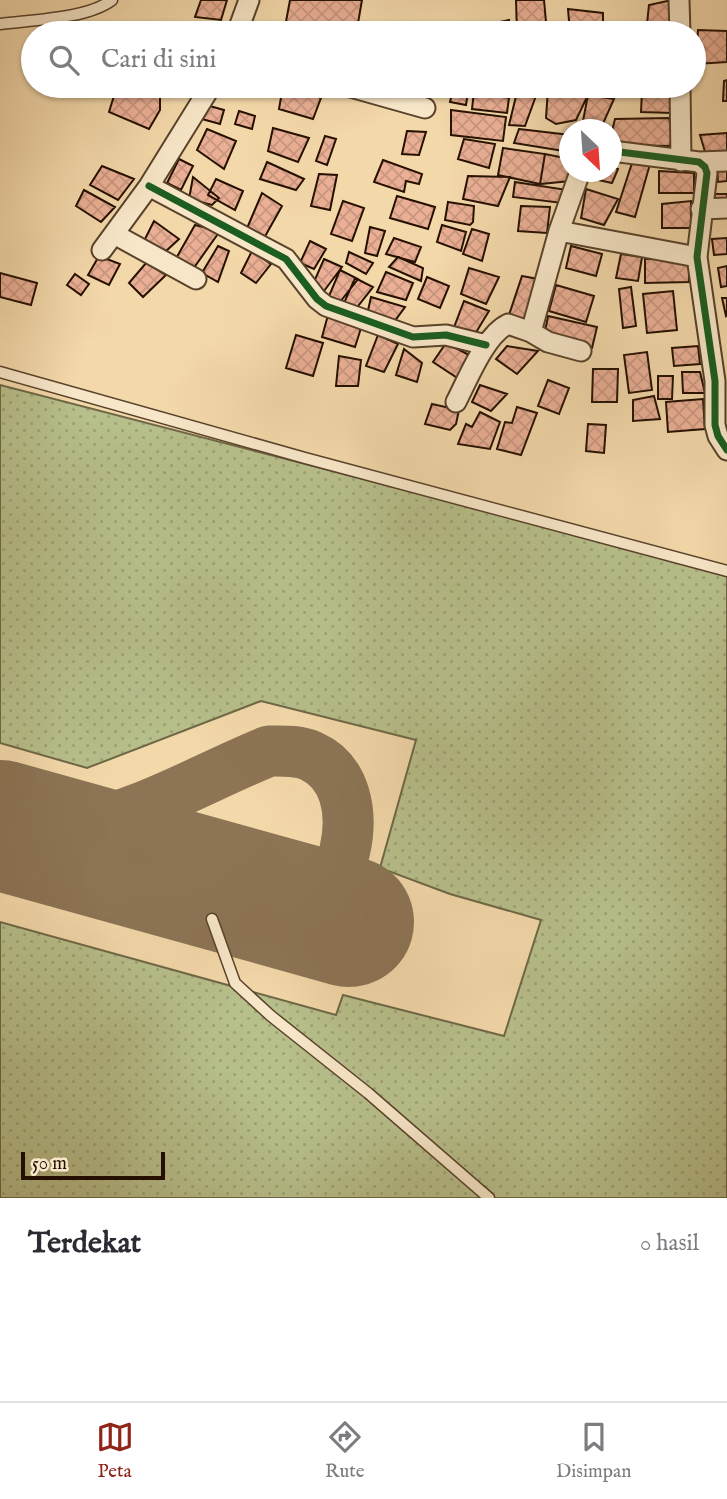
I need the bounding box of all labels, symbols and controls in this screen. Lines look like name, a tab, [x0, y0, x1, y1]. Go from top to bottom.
search box	[21, 21, 706, 98]
icon: search	[45, 41, 83, 79]
text: Cari di sini	[101, 43, 216, 76]
north arrow	[559, 119, 622, 182]
scale bar	[21, 1149, 164, 1181]
text: 50 m	[32, 1152, 67, 1176]
text: Terdekat	[28, 1225, 141, 1263]
text: 0 hasil	[640, 1229, 699, 1258]
tab: Peta	[96, 1418, 134, 1484]
tab: Rute	[325, 1418, 365, 1484]
tab: Disimpan	[556, 1418, 631, 1484]

